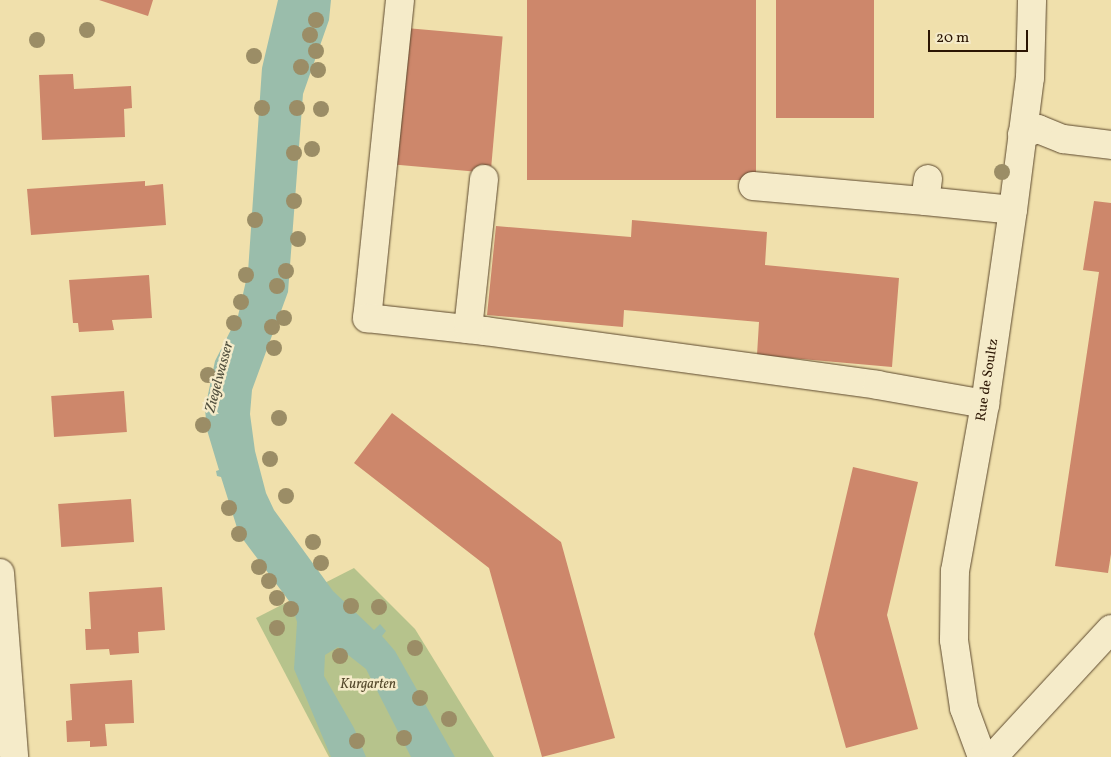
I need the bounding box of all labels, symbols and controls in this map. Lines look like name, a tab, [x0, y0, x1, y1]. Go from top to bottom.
scale bar	[931, 20, 1031, 52]
text: 20 m	[936, 28, 969, 49]
street label: Rue de Soultz	[973, 337, 1003, 423]
water label: Ziegelwasser	[202, 340, 238, 414]
park label: Kurgarten	[340, 677, 396, 693]

